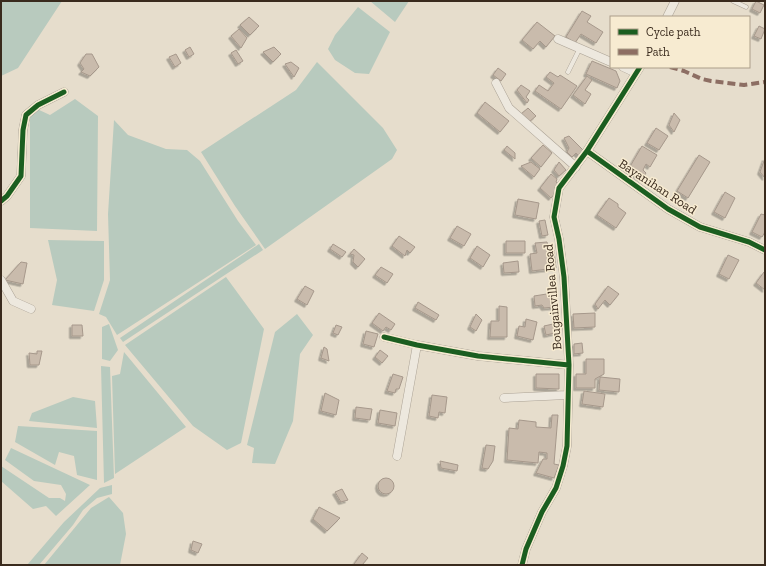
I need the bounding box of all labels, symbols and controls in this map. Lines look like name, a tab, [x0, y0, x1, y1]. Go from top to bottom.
legend	[610, 16, 750, 68]
text: Cycle path	[646, 25, 701, 39]
text: Path	[646, 45, 670, 59]
street label: Bayanihan Road	[616, 156, 699, 217]
street label: Bougainvillea Road	[540, 243, 565, 351]

